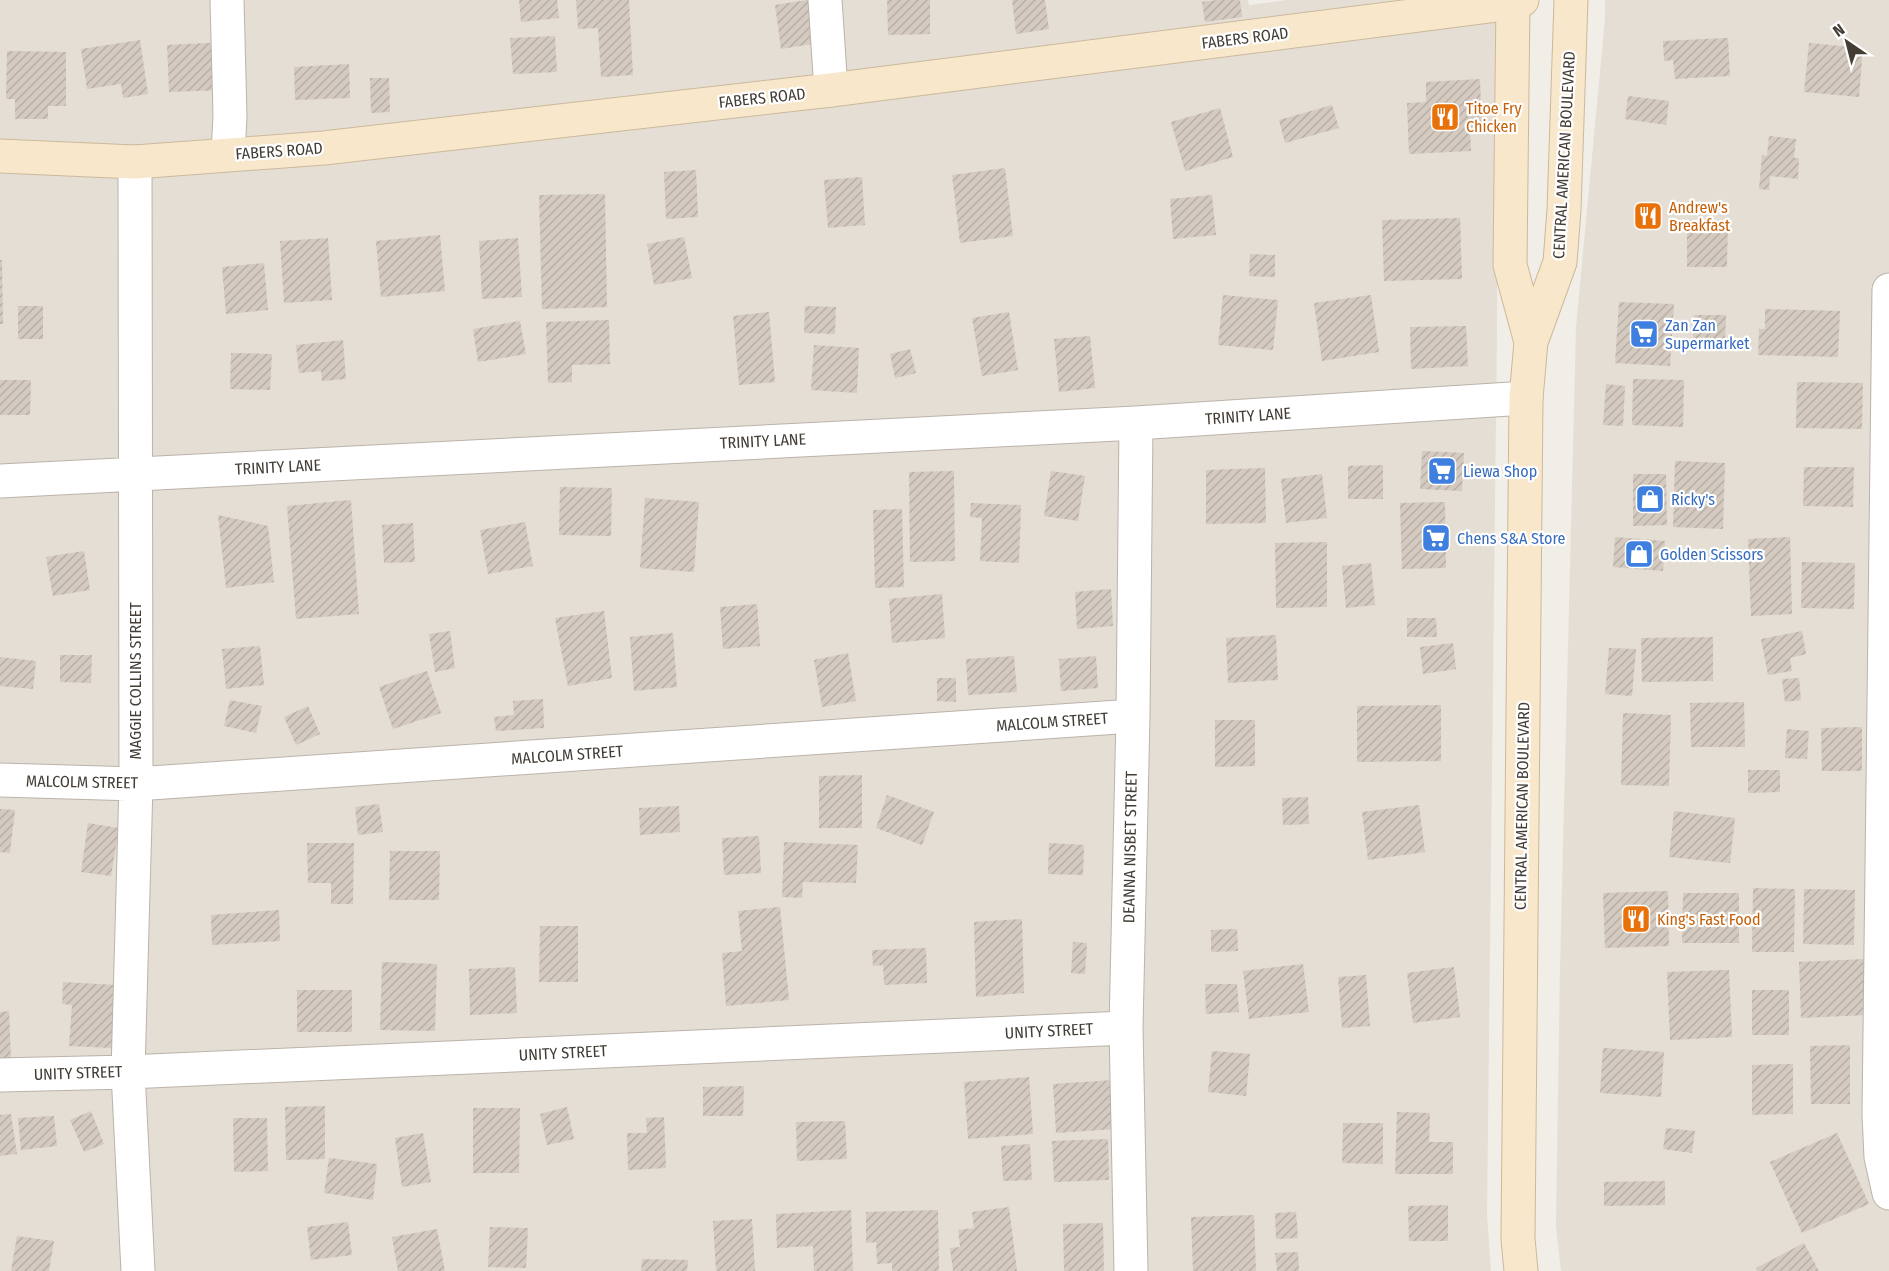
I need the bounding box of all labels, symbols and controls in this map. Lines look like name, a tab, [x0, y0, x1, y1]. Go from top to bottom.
north arrow	[1817, 12, 1877, 72]
text: N	[1829, 20, 1848, 41]
street label: FABERS ROAD	[1200, 23, 1290, 53]
street label: CENTRAL AMERICAN BOULEVARD	[1549, 51, 1579, 259]
street label: FABERS ROAD	[718, 84, 806, 112]
place label: Titoe Fry Chicken	[1466, 99, 1523, 136]
restaurant icon: Titoe Fry Chicken	[1429, 101, 1461, 133]
street label: FABERS ROAD	[235, 138, 323, 164]
place label: Andrew's Breakfast	[1669, 198, 1731, 235]
restaurant icon: Andrew's Breakfast	[1632, 200, 1664, 232]
place label: Zan Zan Supermarket	[1665, 316, 1750, 353]
supermarket icon: Zan Zan Supermarket	[1628, 318, 1660, 350]
street label: TRINITY LANE	[1204, 404, 1292, 428]
street label: TRINITY LANE	[720, 429, 806, 453]
street label: TRINITY LANE	[235, 455, 321, 479]
supermarket icon: Liewa Shop	[1426, 455, 1458, 487]
place label: Liewa Shop	[1463, 462, 1537, 481]
shop icon: Ricky's	[1634, 483, 1666, 515]
place label: Ricky's	[1671, 490, 1715, 509]
supermarket icon: Chens S&A Store	[1420, 522, 1452, 554]
place label: Chens S&A Store	[1457, 529, 1566, 548]
shop icon: Golden Scissors	[1623, 538, 1655, 570]
place label: Golden Scissors	[1660, 545, 1763, 564]
street label: MAGGIE COLLINS STREET	[126, 602, 145, 760]
street label: CENTRAL AMERICAN BOULEVARD	[1511, 702, 1533, 910]
street label: MALCOLM STREET	[995, 709, 1109, 735]
street label: MALCOLM STREET	[510, 742, 624, 768]
street label: DEANNA NISBET STREET	[1119, 770, 1141, 923]
street label: MALCOLM STREET	[26, 772, 139, 792]
restaurant icon: King's Fast Food	[1620, 903, 1652, 935]
place label: King's Fast Food	[1657, 910, 1761, 929]
street label: UNITY STREET	[1004, 1019, 1094, 1043]
street label: UNITY STREET	[518, 1041, 608, 1065]
street label: UNITY STREET	[33, 1062, 123, 1084]

